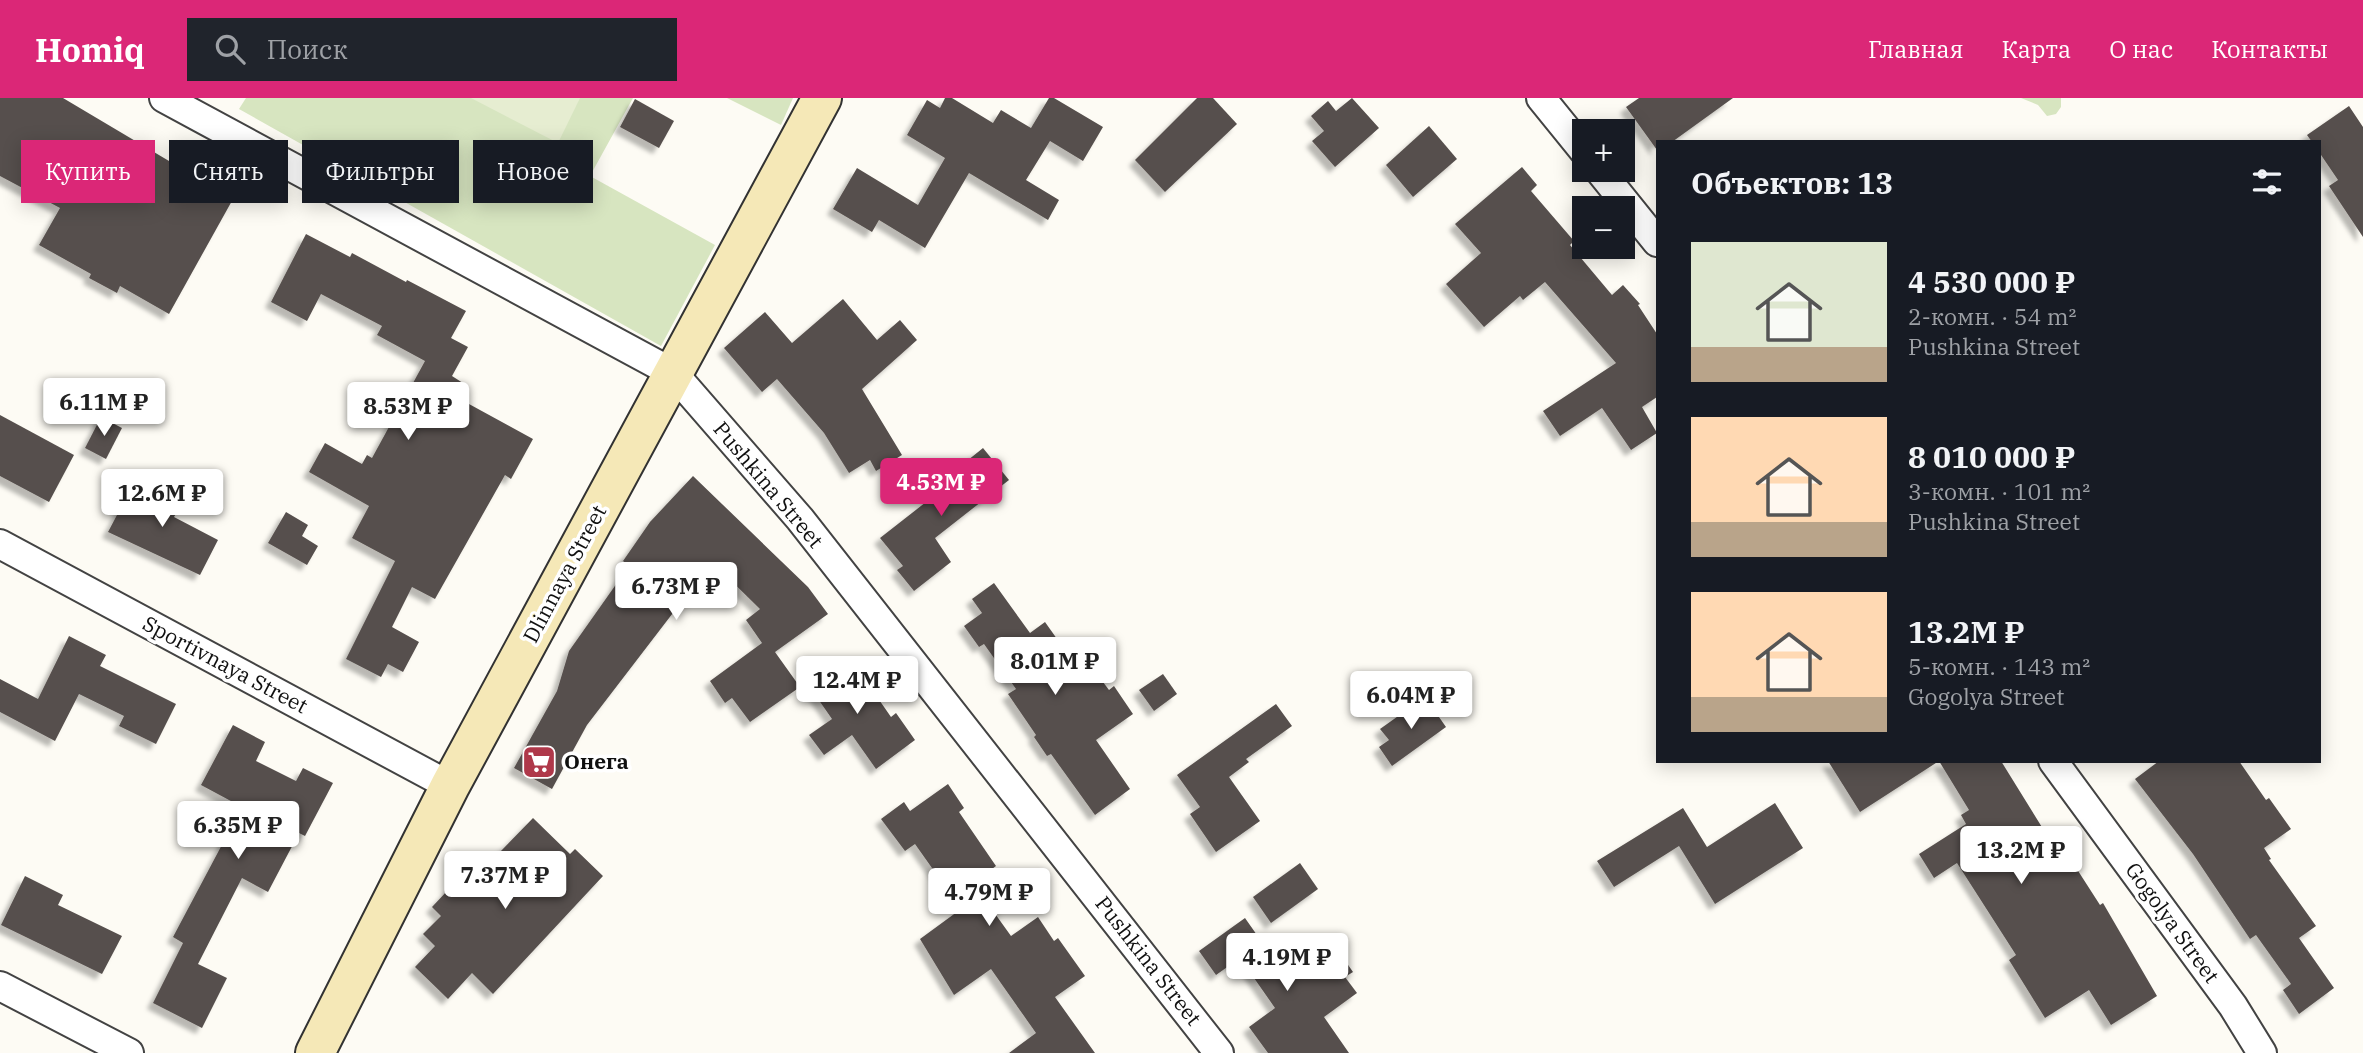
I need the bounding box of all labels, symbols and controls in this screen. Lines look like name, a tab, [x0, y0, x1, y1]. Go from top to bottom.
search box	[187, 18, 677, 81]
text: Homiq	[35, 28, 145, 71]
icon: search	[211, 30, 249, 68]
text: Поиск	[267, 32, 348, 66]
text: Главная	[1868, 33, 1964, 65]
text: Карта	[2002, 33, 2071, 65]
text: О нас	[2109, 33, 2173, 65]
text: Контакты	[2211, 33, 2328, 65]
map controls	[1572, 119, 1635, 259]
button: +	[1572, 119, 1635, 182]
chip: Купить	[21, 140, 155, 203]
chip: Снять	[169, 140, 288, 203]
chip: Фильтры	[302, 140, 459, 203]
chip: Новое	[473, 140, 593, 203]
text: Объектов: 13	[1691, 163, 1893, 202]
icon: filters	[2248, 163, 2286, 201]
button: −	[1572, 196, 1635, 259]
text: 4 530 000 ₽	[1908, 262, 2075, 301]
icon: home	[1747, 270, 1831, 354]
text: 2-комн. · 54 m²	[1908, 301, 2077, 331]
text: Pushkina Street	[1908, 331, 2080, 361]
pin: 6.11M ₽	[39, 378, 169, 438]
pin: 8.53M ₽	[343, 382, 473, 442]
text: 6.11M ₽	[59, 386, 149, 416]
text: 8.53M ₽	[363, 390, 453, 420]
street label: Pushkina Street	[708, 415, 830, 554]
text: 8 010 000 ₽	[1908, 437, 2075, 476]
icon: home	[1747, 445, 1831, 529]
pin: 4.53M ₽	[876, 458, 1006, 518]
text: 4.53M ₽	[896, 466, 986, 496]
pin: 12.6M ₽	[97, 470, 227, 529]
text: 3-комн. · 101 m²	[1908, 476, 2090, 506]
text: 12.6M ₽	[117, 477, 207, 507]
street label: Dlinnaya Street	[516, 500, 612, 647]
text: Pushkina Street	[1908, 506, 2080, 536]
pin: 6.73M ₽	[611, 562, 741, 622]
text: 6.73M ₽	[631, 570, 721, 600]
street label: Sportivnaya Street	[138, 609, 313, 719]
text: 13.2M ₽	[1908, 612, 2025, 651]
icon: home	[1747, 620, 1831, 704]
pin: 8.01M ₽	[990, 638, 1120, 697]
text: 8.01M ₽	[1010, 645, 1100, 675]
text: 5-комн. · 143 m²	[1908, 651, 2090, 681]
pin: 12.4M ₽	[792, 656, 922, 716]
text: 12.4M ₽	[812, 664, 902, 694]
pin: 6.04M ₽	[1346, 672, 1476, 731]
text: 6.04M ₽	[1366, 679, 1456, 709]
text: Gogolya Street	[1908, 681, 2064, 711]
supermarket icon: Онега	[520, 743, 558, 781]
place label: Онега	[564, 747, 629, 775]
pin: 6.35M ₽	[173, 802, 303, 861]
text: 6.35M ₽	[193, 809, 283, 839]
pin: 13.2M ₽	[1956, 826, 2086, 886]
text: 13.2M ₽	[1976, 834, 2066, 864]
pin: 7.37M ₽	[440, 852, 570, 911]
street label: Gogolya Street	[2120, 856, 2226, 988]
text: 7.37M ₽	[460, 859, 550, 889]
pin: 4.79M ₽	[924, 868, 1054, 928]
text: 4.79M ₽	[944, 876, 1034, 906]
street label: Pushkina Street	[1089, 890, 1208, 1031]
pin: 4.19M ₽	[1222, 934, 1352, 993]
text: 4.19M ₽	[1242, 941, 1332, 971]

